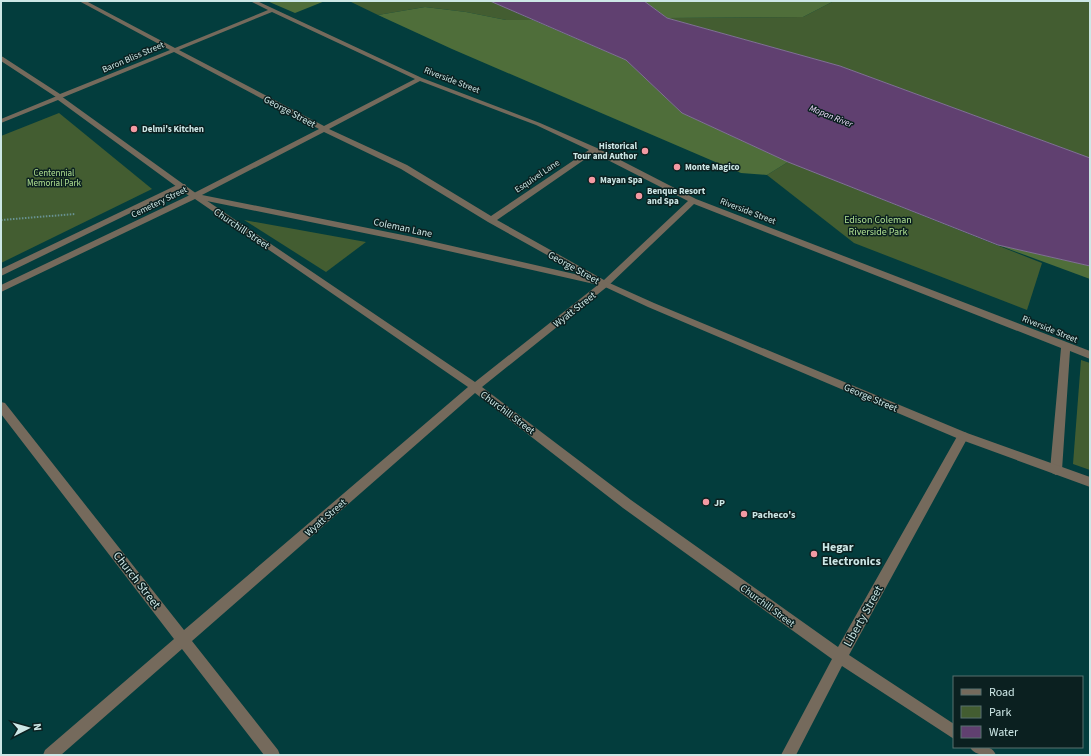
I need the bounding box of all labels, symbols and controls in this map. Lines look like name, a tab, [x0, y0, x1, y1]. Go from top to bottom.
street label: Baron Bliss Street	[100, 39, 166, 76]
street label: Riverside Street	[422, 64, 482, 97]
street label: George Street	[261, 92, 318, 132]
water label: Mopan River	[807, 102, 855, 131]
place label: Delmi's Kitchen	[142, 123, 204, 136]
marker: Delmi's Kitchen	[129, 124, 139, 134]
place label: Historical Tour and Author	[573, 140, 637, 163]
marker: Historical Tour and Author	[640, 146, 650, 156]
street label: Esquivel Lane	[512, 156, 563, 196]
place label: Monte Magico	[685, 161, 740, 174]
marker: Monte Magico	[672, 162, 682, 172]
park label: Centennial Memorial Park	[27, 167, 82, 190]
place label: Mayan Spa	[600, 174, 643, 187]
marker: Mayan Spa	[587, 175, 597, 185]
street label: Cemetery Street	[129, 183, 189, 222]
place label: Benque Resort and Spa	[647, 185, 706, 208]
marker: Benque Resort and Spa	[634, 191, 644, 201]
street label: Riverside Street	[718, 195, 778, 228]
street label: Churchill Street	[211, 205, 273, 253]
park label: Edison Coleman Riverside Park	[844, 213, 912, 239]
street label: Coleman Lane	[372, 215, 434, 241]
street label: George Street	[545, 248, 602, 288]
street label: Wyatt Street	[550, 288, 599, 331]
street label: Riverside Street	[1020, 312, 1080, 347]
street label: George Street	[842, 380, 900, 416]
street label: Churchill Street	[477, 388, 538, 438]
street label: Wyatt Street	[302, 495, 350, 540]
place label: JP	[714, 496, 725, 510]
marker: JP	[701, 497, 711, 507]
place label: Pacheco's	[752, 508, 796, 522]
marker: Pacheco's	[739, 509, 749, 519]
place label: Hegar Electronics	[822, 539, 881, 570]
street label: Church Street	[109, 548, 164, 612]
marker: Hegar Electronics	[809, 549, 819, 559]
street label: Churchill Street	[737, 581, 798, 631]
street label: Liberty Street	[840, 583, 887, 650]
legend	[953, 676, 1083, 748]
text: Road	[989, 684, 1015, 701]
text: Park	[989, 704, 1011, 721]
north arrow	[8, 708, 48, 748]
text: N	[30, 723, 45, 731]
text: Water	[989, 724, 1019, 741]

